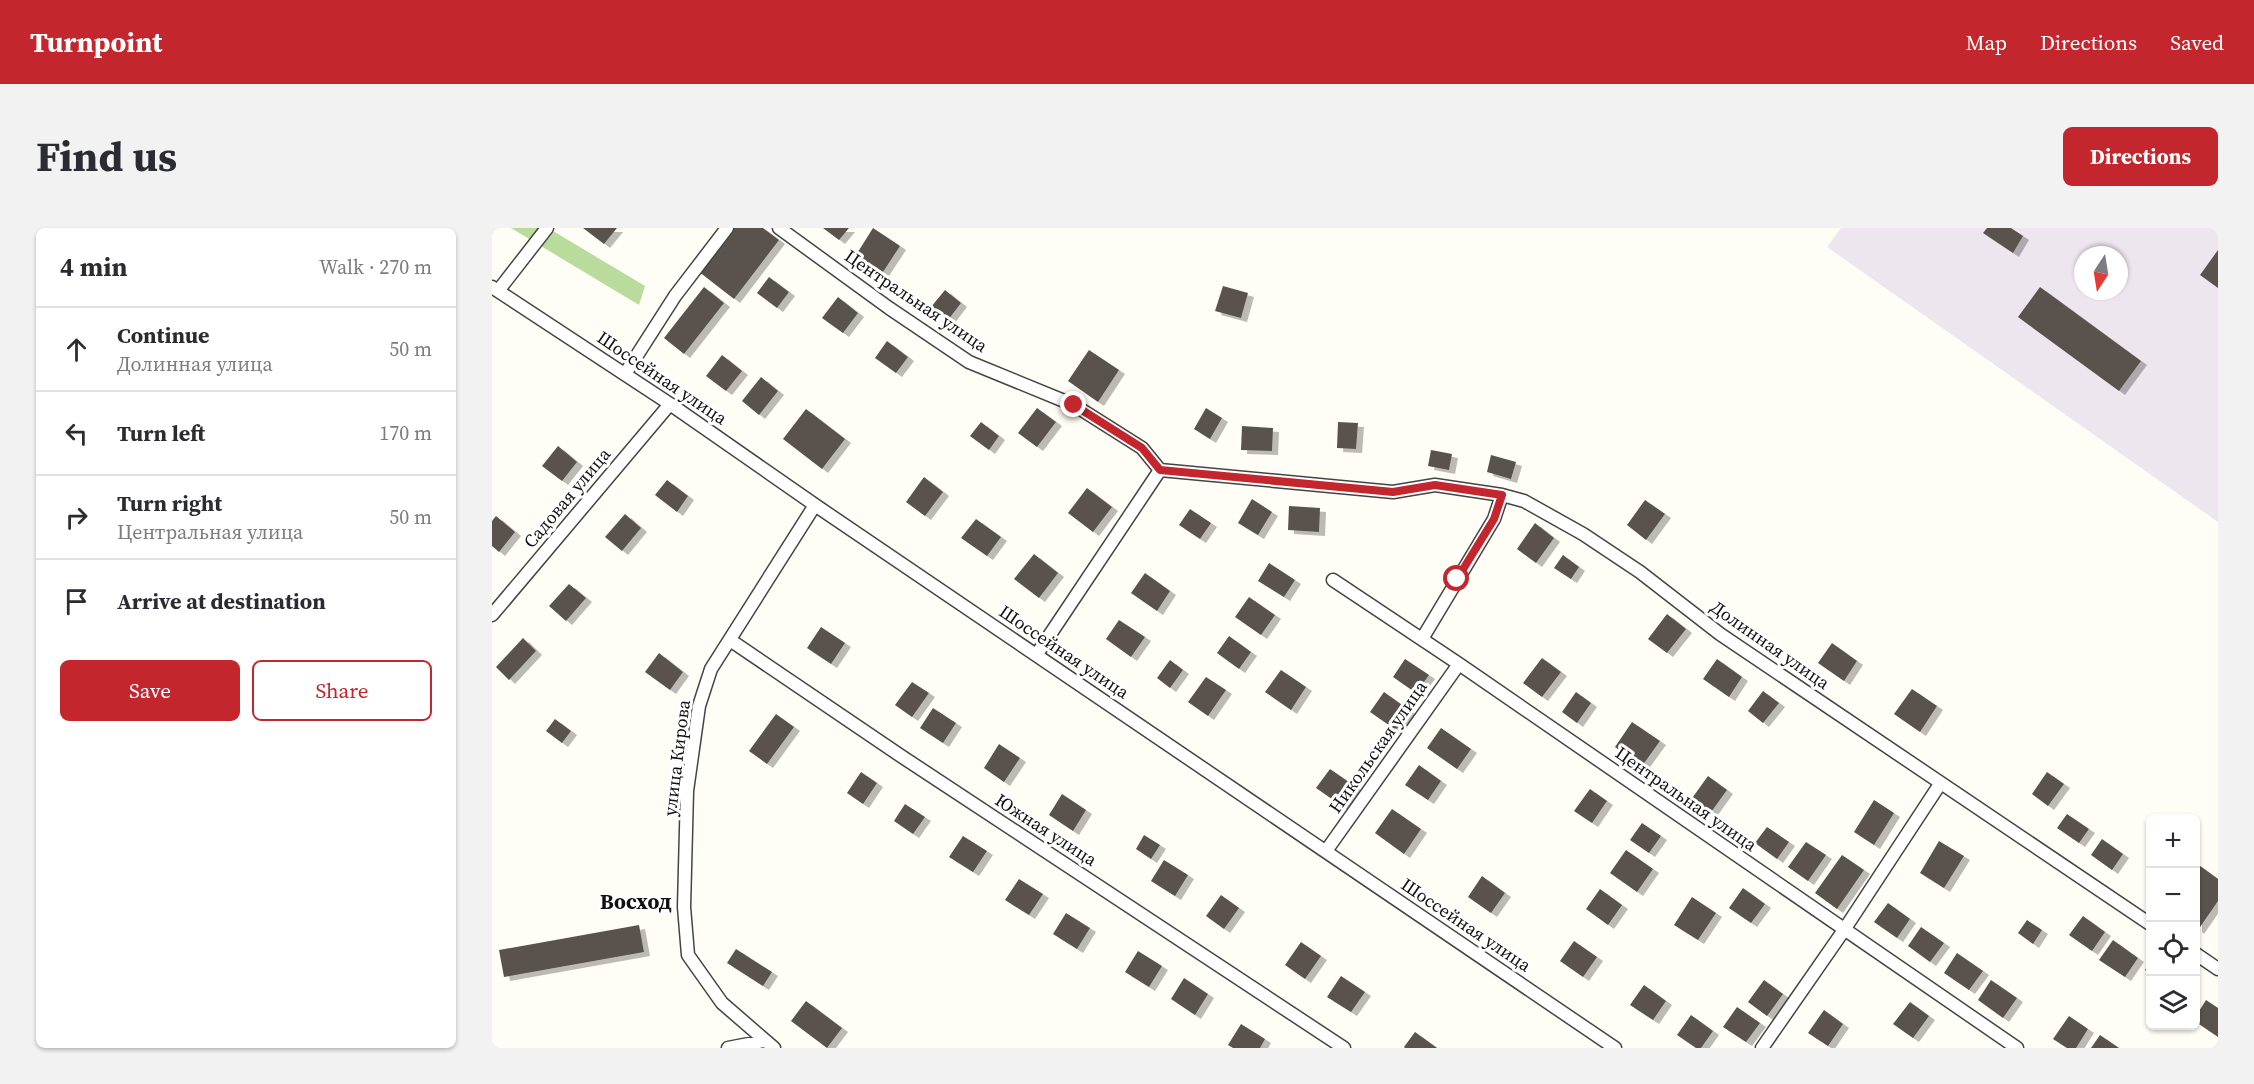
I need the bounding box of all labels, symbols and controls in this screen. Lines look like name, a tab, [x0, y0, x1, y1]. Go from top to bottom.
text: Turnpoint	[30, 23, 162, 61]
text: Map	[1966, 28, 2007, 57]
text: Directions	[2040, 28, 2137, 57]
text: Saved	[2170, 28, 2224, 57]
text: Find us	[36, 127, 177, 185]
button: Directions	[2063, 127, 2218, 186]
street label: Центральная улица	[840, 243, 993, 358]
north arrow	[2074, 246, 2128, 300]
text: 4 min	[60, 249, 127, 285]
text: Walk · 270 m	[319, 253, 432, 281]
text: Continue	[117, 320, 210, 350]
street label: Шоссейная улица	[592, 325, 733, 431]
icon: ahead	[60, 333, 93, 366]
text: 50 m	[389, 335, 432, 363]
text: Долинная улица	[117, 350, 273, 378]
route end	[1060, 391, 1086, 417]
icon: left	[60, 417, 93, 450]
text: Turn left	[117, 418, 205, 448]
text: 170 m	[379, 419, 432, 447]
street label: Садовая улица	[517, 442, 616, 553]
text: Turn right	[117, 488, 222, 518]
icon: right	[60, 501, 93, 534]
text: 50 m	[389, 503, 432, 531]
text: Центральная улица	[117, 518, 303, 546]
route start	[1443, 565, 1469, 591]
icon: arrive	[60, 585, 93, 618]
text: Arrive at destination	[117, 586, 326, 616]
street label: Долинная улица	[1706, 594, 1836, 696]
street label: Шоссейная улица	[994, 599, 1135, 705]
button: Save	[60, 660, 240, 721]
button: Share	[252, 660, 432, 721]
street label: Никольская улица	[1322, 675, 1433, 818]
street label: улица Кирова	[657, 698, 696, 817]
street label: Центральная улица	[1610, 740, 1763, 857]
street label: Южная улица	[991, 787, 1103, 872]
map controls	[2146, 814, 2200, 1030]
button: +	[2146, 814, 2200, 868]
button: −	[2146, 868, 2200, 922]
street label: Шоссейная улица	[1396, 872, 1537, 978]
district label: Восход	[600, 887, 672, 916]
button: locate	[2146, 922, 2200, 976]
button: layers	[2146, 976, 2200, 1030]

